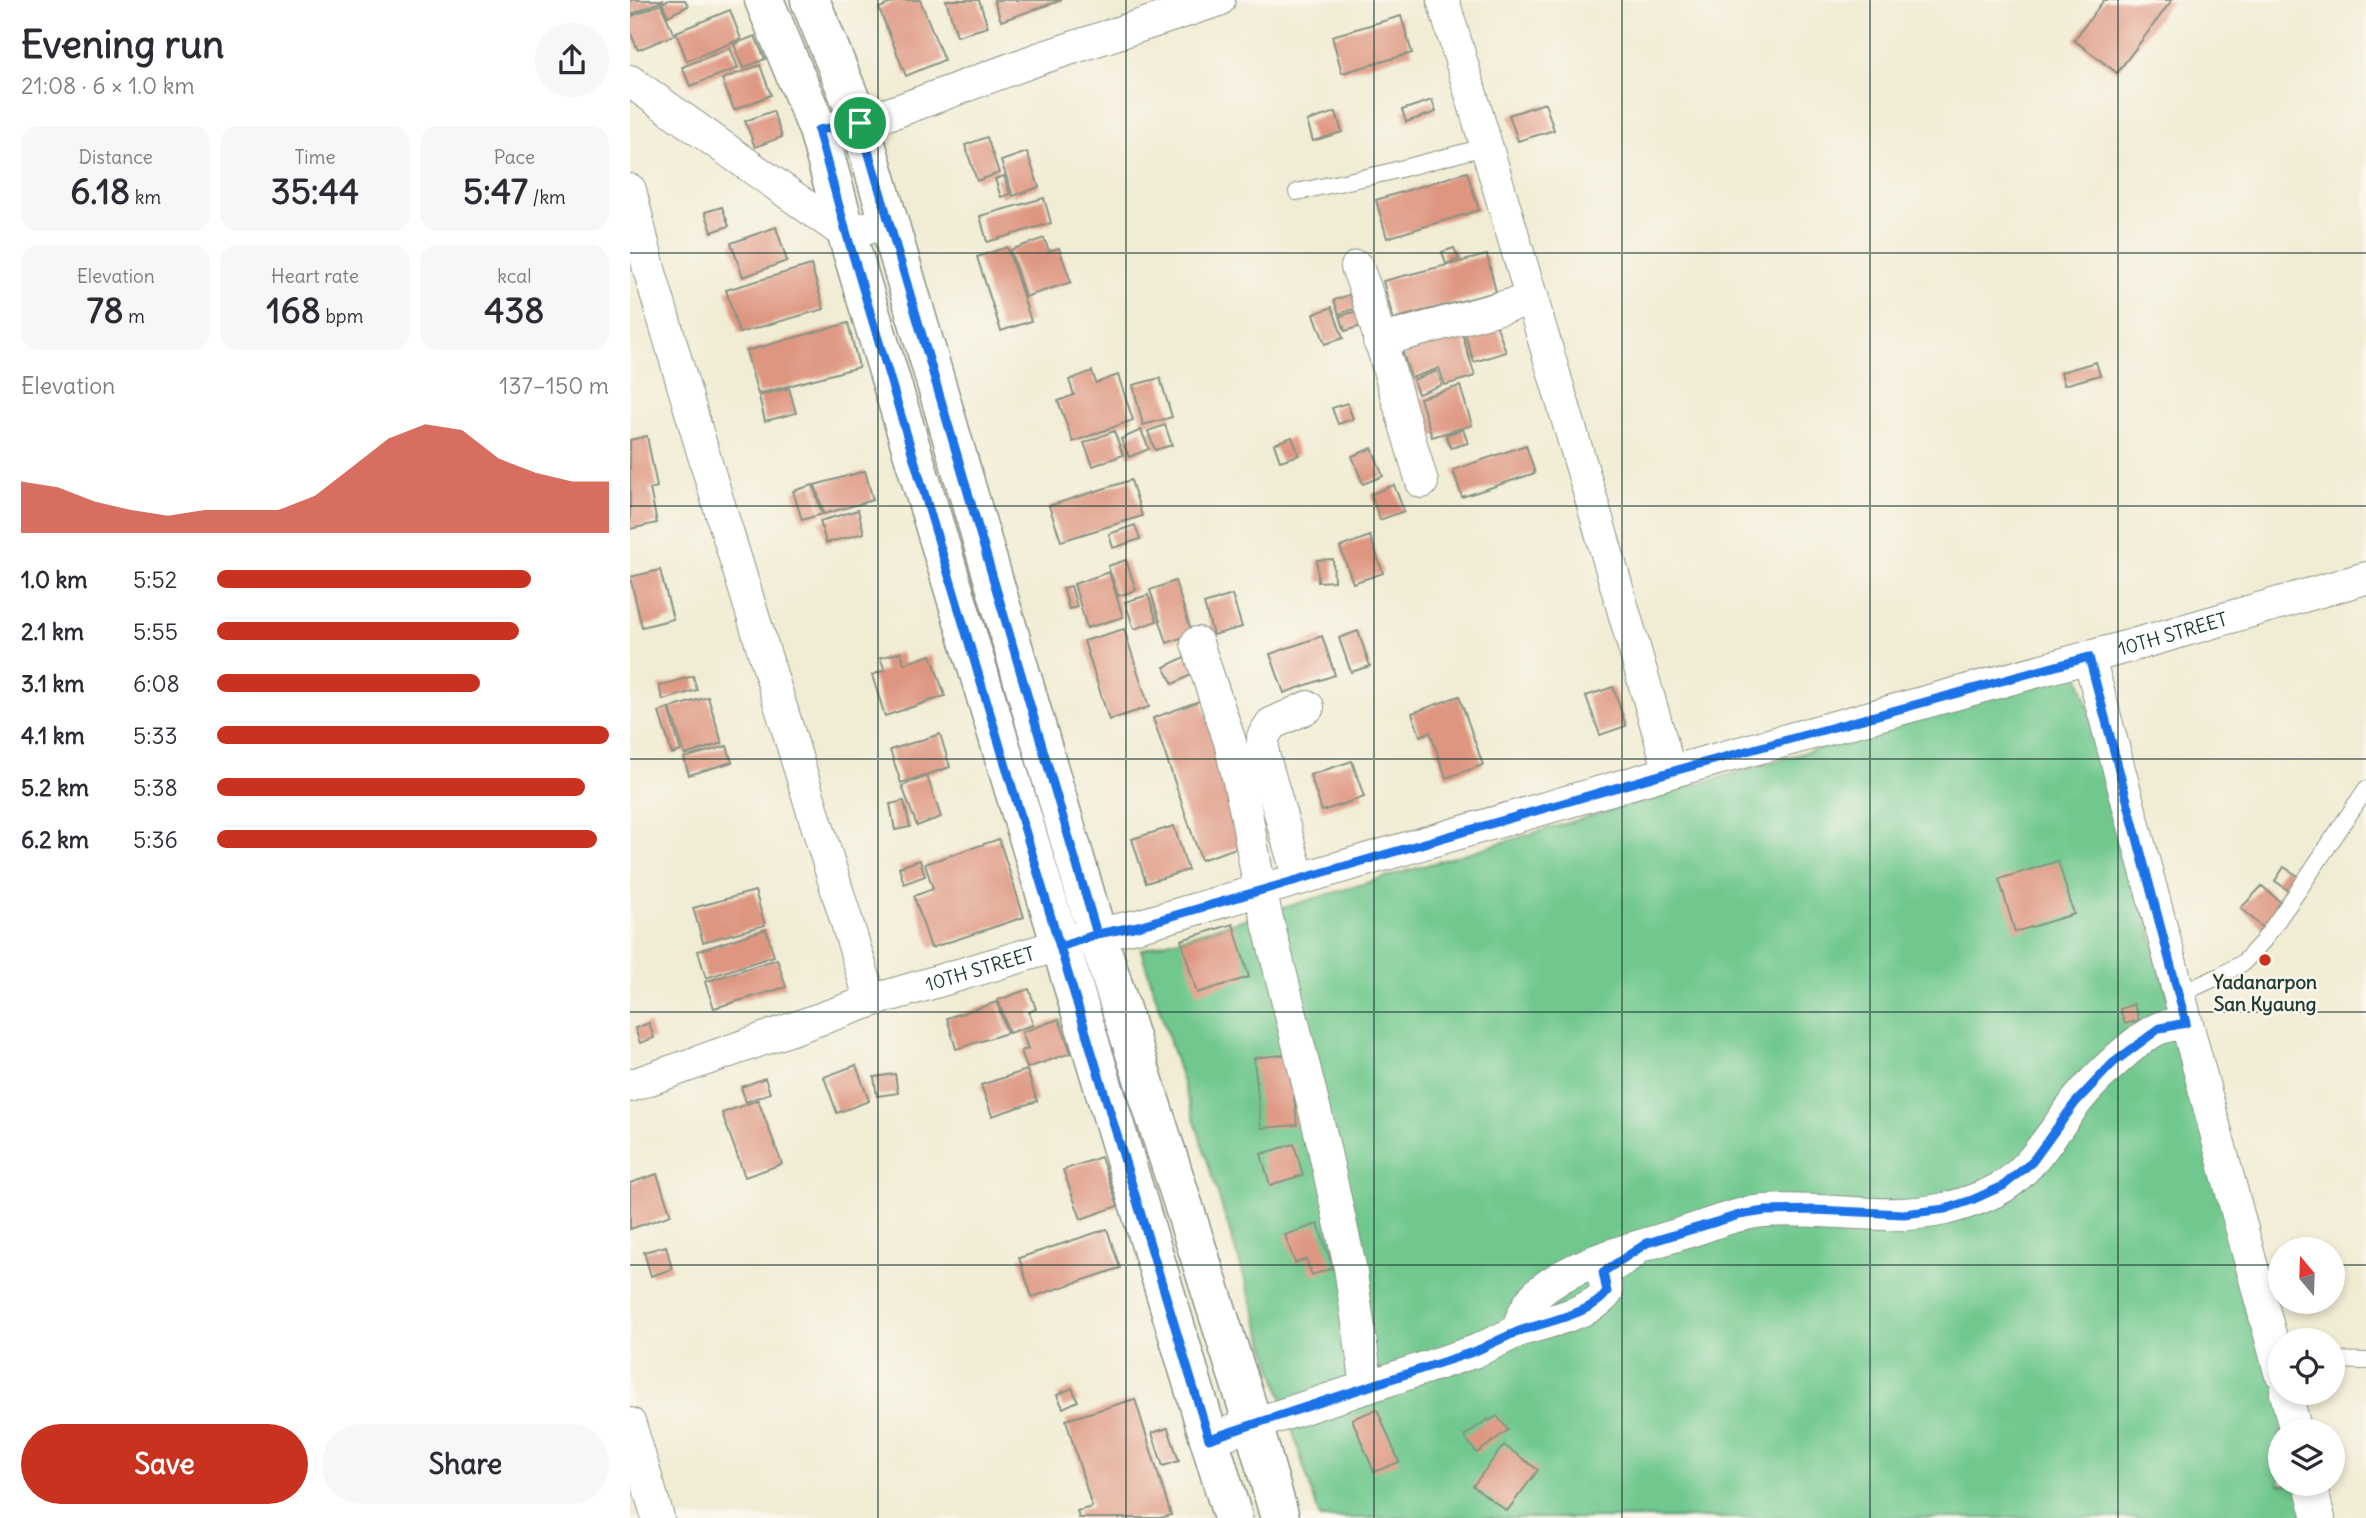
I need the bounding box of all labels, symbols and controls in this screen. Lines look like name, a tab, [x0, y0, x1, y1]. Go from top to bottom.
text: Evening run	[21, 21, 224, 68]
button: share	[535, 23, 609, 97]
text: 21:08 · 6 × 1.0 km	[21, 71, 195, 100]
pin	[830, 93, 890, 153]
icon: arrive	[841, 104, 879, 142]
text: Distance	[79, 145, 153, 169]
text: Time	[294, 145, 336, 169]
text: Pace	[494, 145, 535, 169]
text: 6.18	[70, 169, 130, 213]
text: 35:44	[271, 169, 359, 213]
text: 5:47	[463, 169, 528, 213]
text: km	[130, 185, 161, 209]
text: /km	[528, 185, 566, 209]
text: Elevation	[77, 264, 155, 288]
text: Heart rate	[271, 264, 359, 288]
text: kcal	[497, 264, 531, 288]
text: 78	[86, 288, 124, 332]
text: 168	[267, 288, 321, 332]
text: 438	[484, 288, 544, 332]
text: m	[124, 304, 145, 328]
text: bpm	[321, 304, 363, 328]
text: Elevation	[21, 371, 115, 400]
text: 137–150 m	[499, 371, 609, 400]
text: 1.0 km	[21, 565, 87, 594]
text: 5:52	[133, 565, 177, 594]
street label: 10TH STREET	[2115, 607, 2230, 661]
text: 2.1 km	[21, 617, 84, 646]
text: 5:55	[133, 617, 178, 646]
text: 3.1 km	[21, 669, 84, 698]
text: 6:08	[133, 669, 180, 698]
text: 4.1 km	[21, 721, 85, 750]
text: 5:33	[133, 721, 178, 750]
text: 5.2 km	[21, 773, 89, 802]
text: 5:38	[133, 773, 178, 802]
text: 6.2 km	[21, 825, 89, 854]
text: 5:36	[133, 825, 178, 854]
street label: 10TH STREET	[922, 941, 1037, 996]
marker: Yadanarpon San Kyaung	[2257, 952, 2273, 968]
place label: Yadanarpon San Kyaung	[2212, 970, 2317, 1016]
north arrow	[2268, 1237, 2345, 1314]
map controls	[2268, 1237, 2345, 1496]
button: locate	[2268, 1328, 2345, 1405]
button: layers	[2268, 1419, 2345, 1496]
button: Save	[21, 1424, 308, 1504]
button: Share	[322, 1424, 609, 1504]

